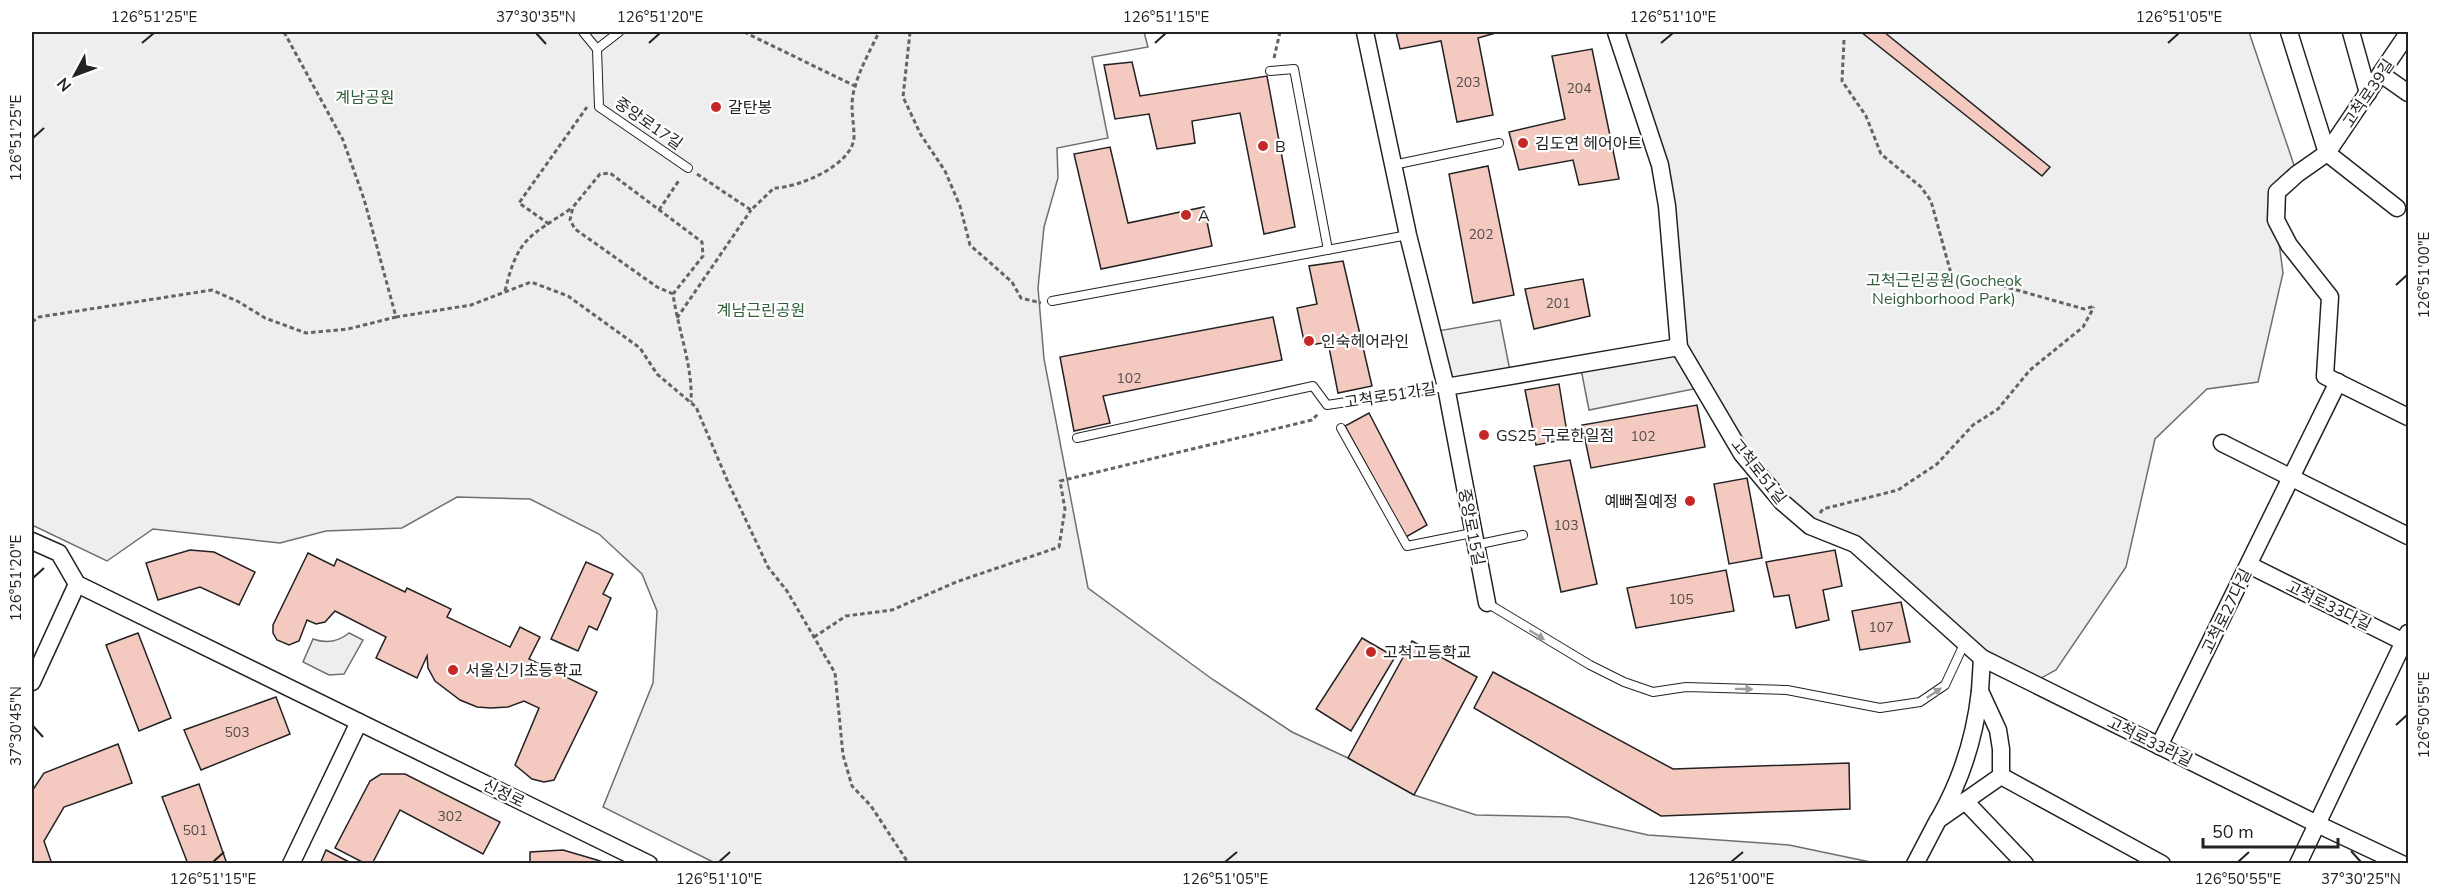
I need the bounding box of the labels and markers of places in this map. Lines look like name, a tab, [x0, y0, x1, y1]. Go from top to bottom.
place label: 갈탄봉	[728, 97, 772, 119]
marker: 갈탄봉	[709, 100, 723, 114]
place label: 김도연 헤어아트	[1535, 133, 1642, 155]
place label: B	[1275, 136, 1286, 158]
marker: 김도연 헤어아트	[1516, 136, 1530, 150]
marker: B	[1256, 139, 1270, 153]
place label: A	[1198, 205, 1210, 227]
marker: A	[1179, 208, 1193, 222]
place label: 인숙헤어라인	[1321, 331, 1409, 353]
marker: 인숙헤어라인	[1302, 334, 1316, 348]
place label: GS25 구로한일점	[1496, 425, 1614, 447]
marker: GS25 구로한일점	[1477, 428, 1491, 442]
place label: 예뻐질예정	[1604, 491, 1678, 513]
marker: 예뻐질예정	[1683, 494, 1697, 508]
place label: 고척고등학교	[1383, 642, 1471, 664]
marker: 고척고등학교	[1364, 645, 1378, 659]
place label: 서울신기초등학교	[465, 660, 583, 682]
marker: 서울신기초등학교	[446, 663, 460, 677]

